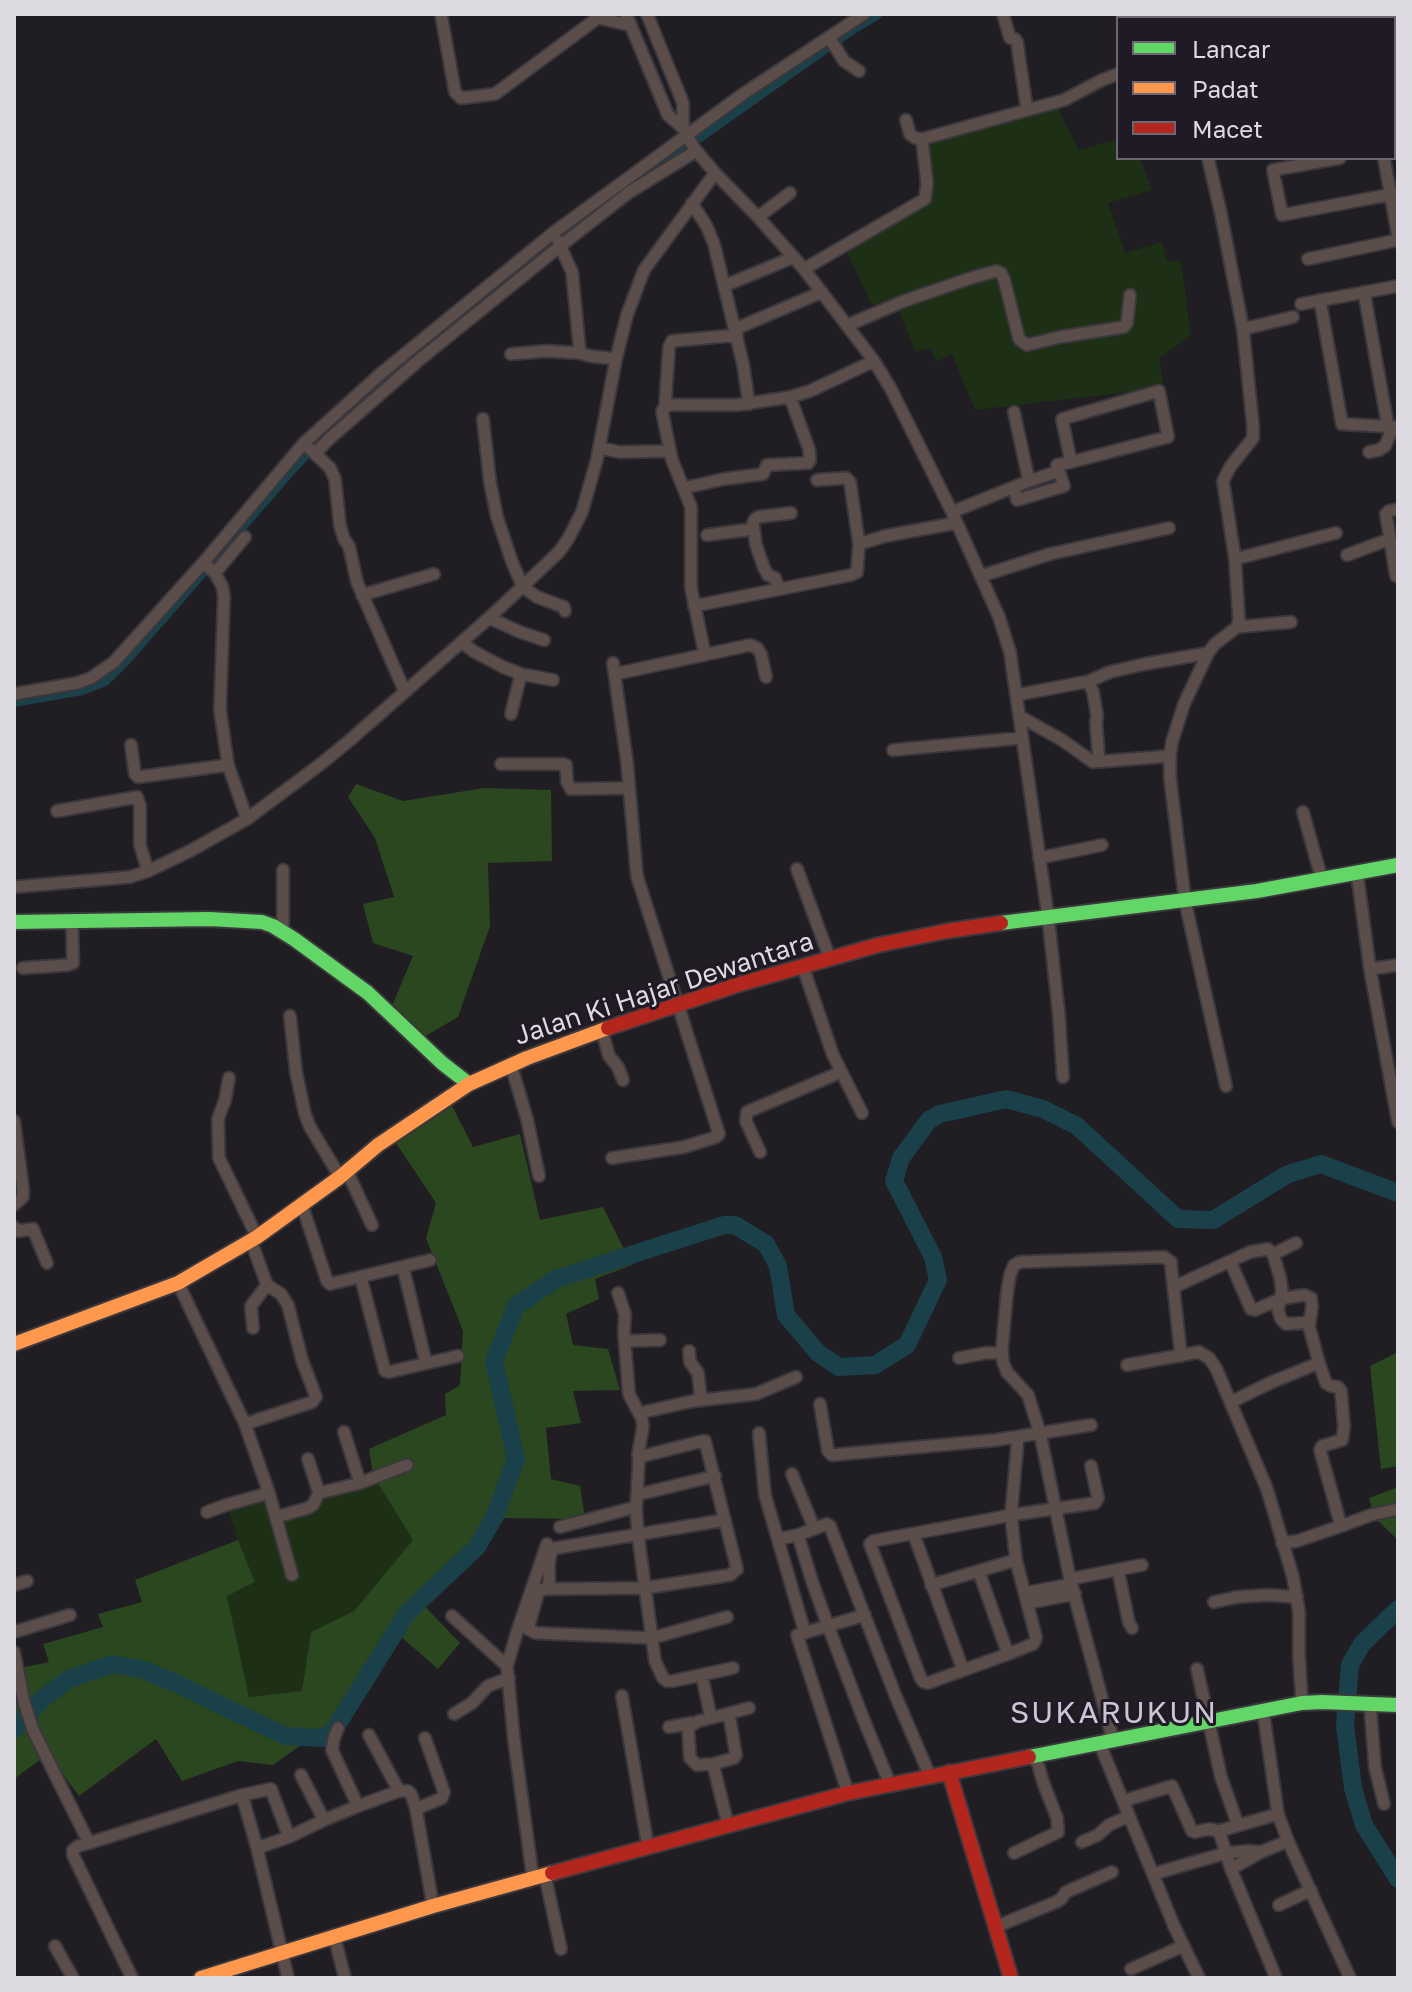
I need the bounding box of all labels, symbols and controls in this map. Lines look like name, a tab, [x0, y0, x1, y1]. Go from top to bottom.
legend	[1116, 16, 1396, 160]
text: Lancar	[1192, 34, 1270, 63]
text: Padat	[1192, 74, 1259, 103]
text: Macet	[1192, 114, 1263, 143]
street label: Jalan Ki Hajar Dewantara	[511, 926, 817, 1052]
district label: SUKARUKUN	[1010, 1695, 1218, 1731]

